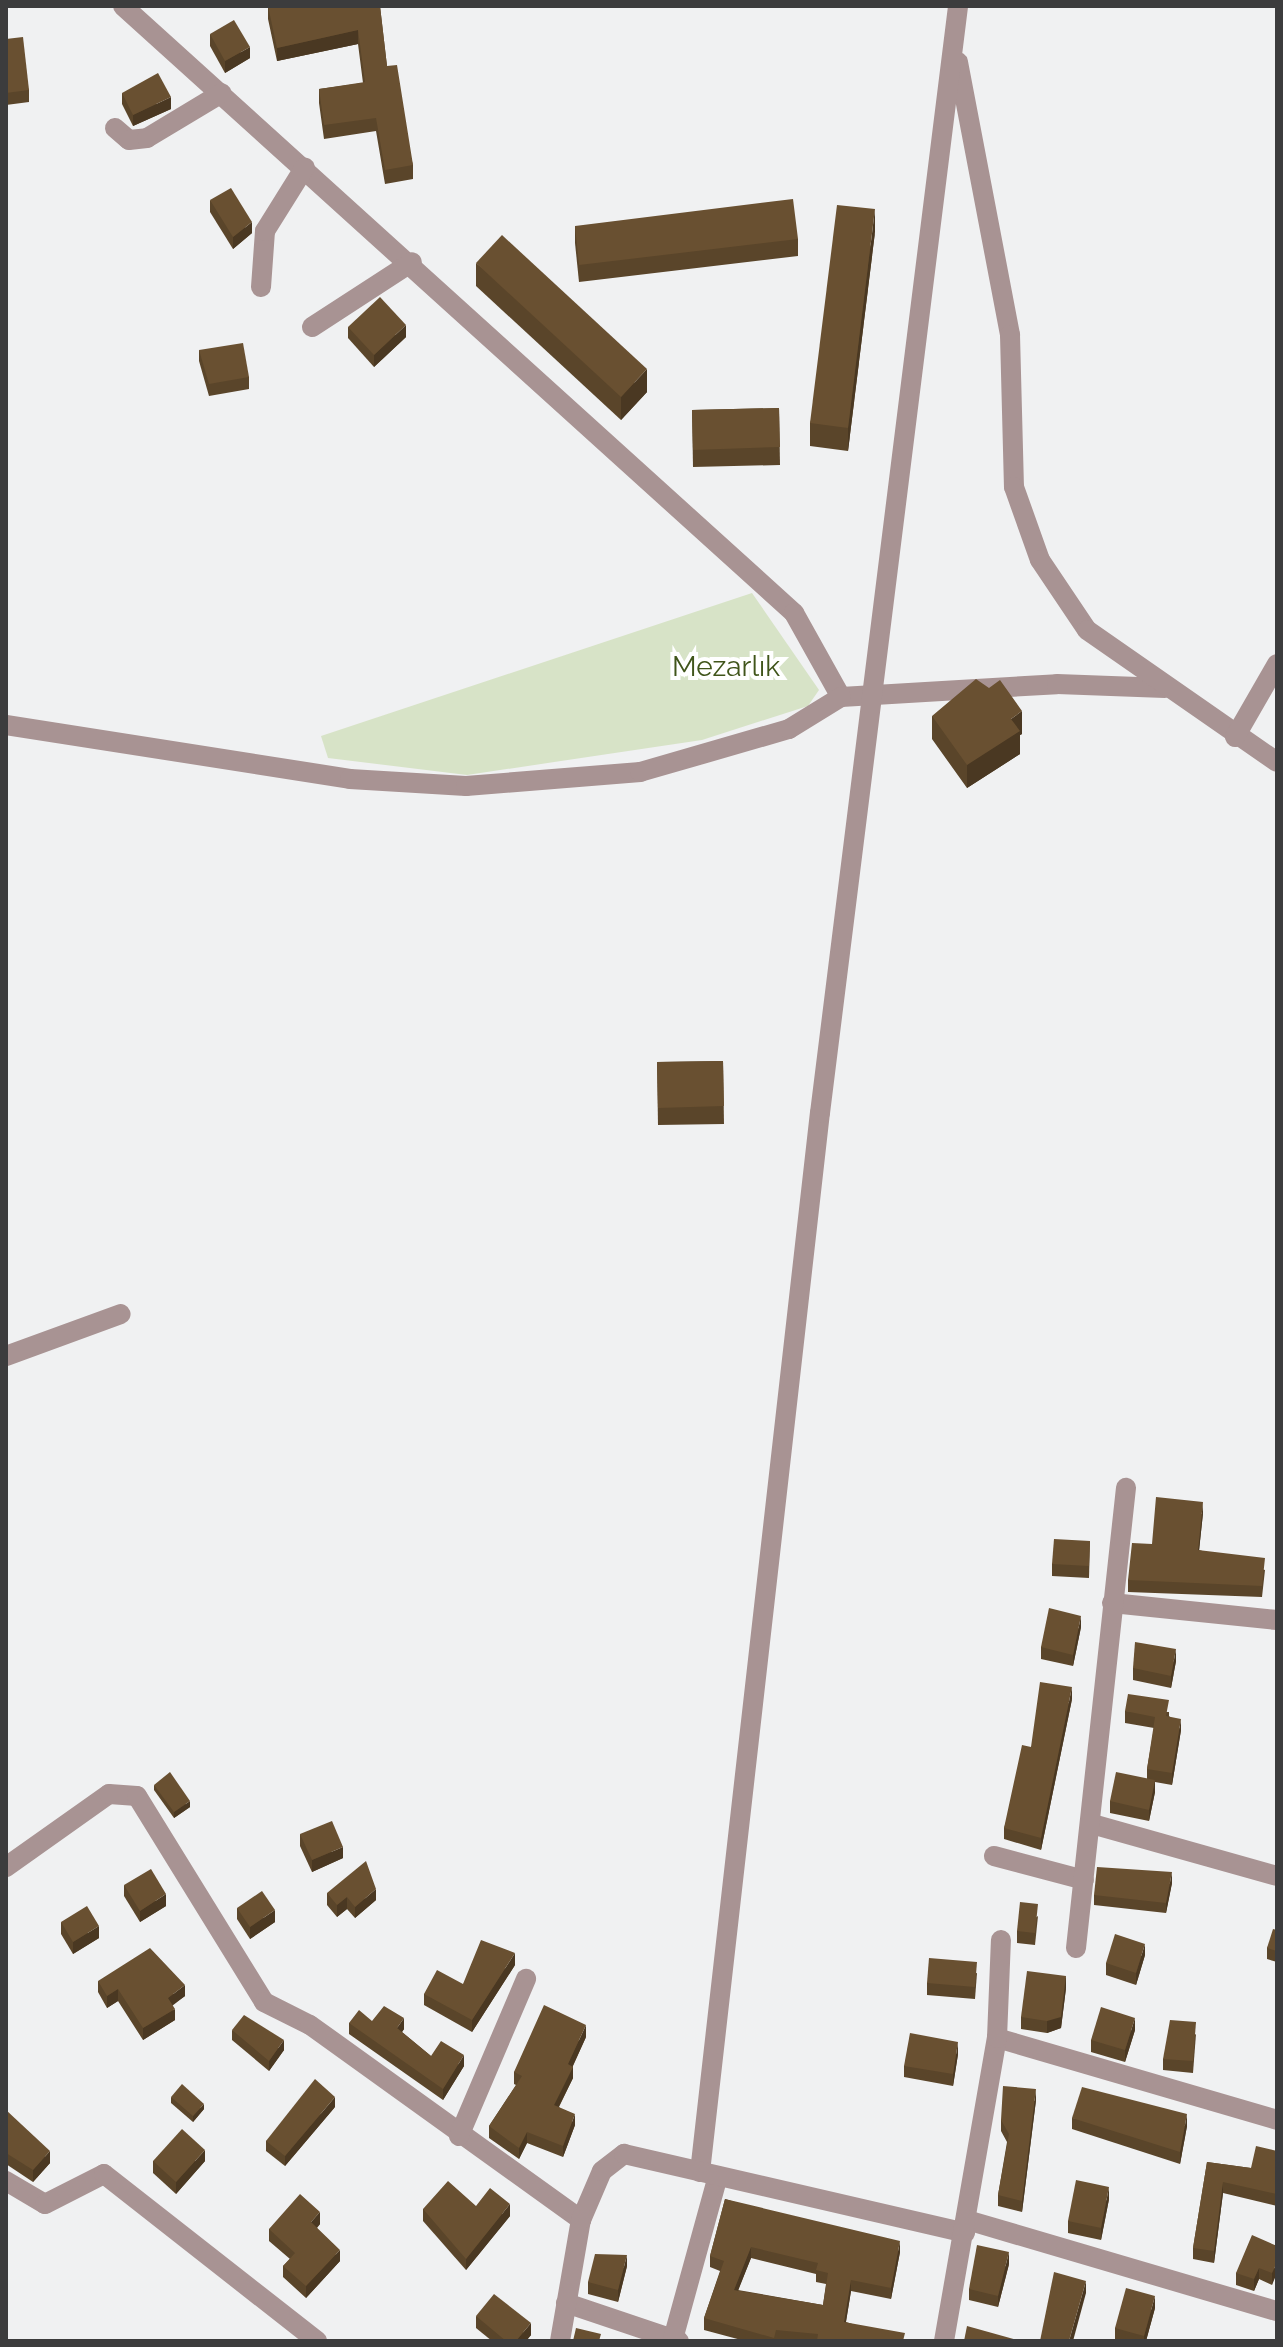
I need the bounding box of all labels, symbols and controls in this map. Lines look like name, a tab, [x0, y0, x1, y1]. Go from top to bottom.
park label: Mezarlık	[672, 650, 780, 684]

